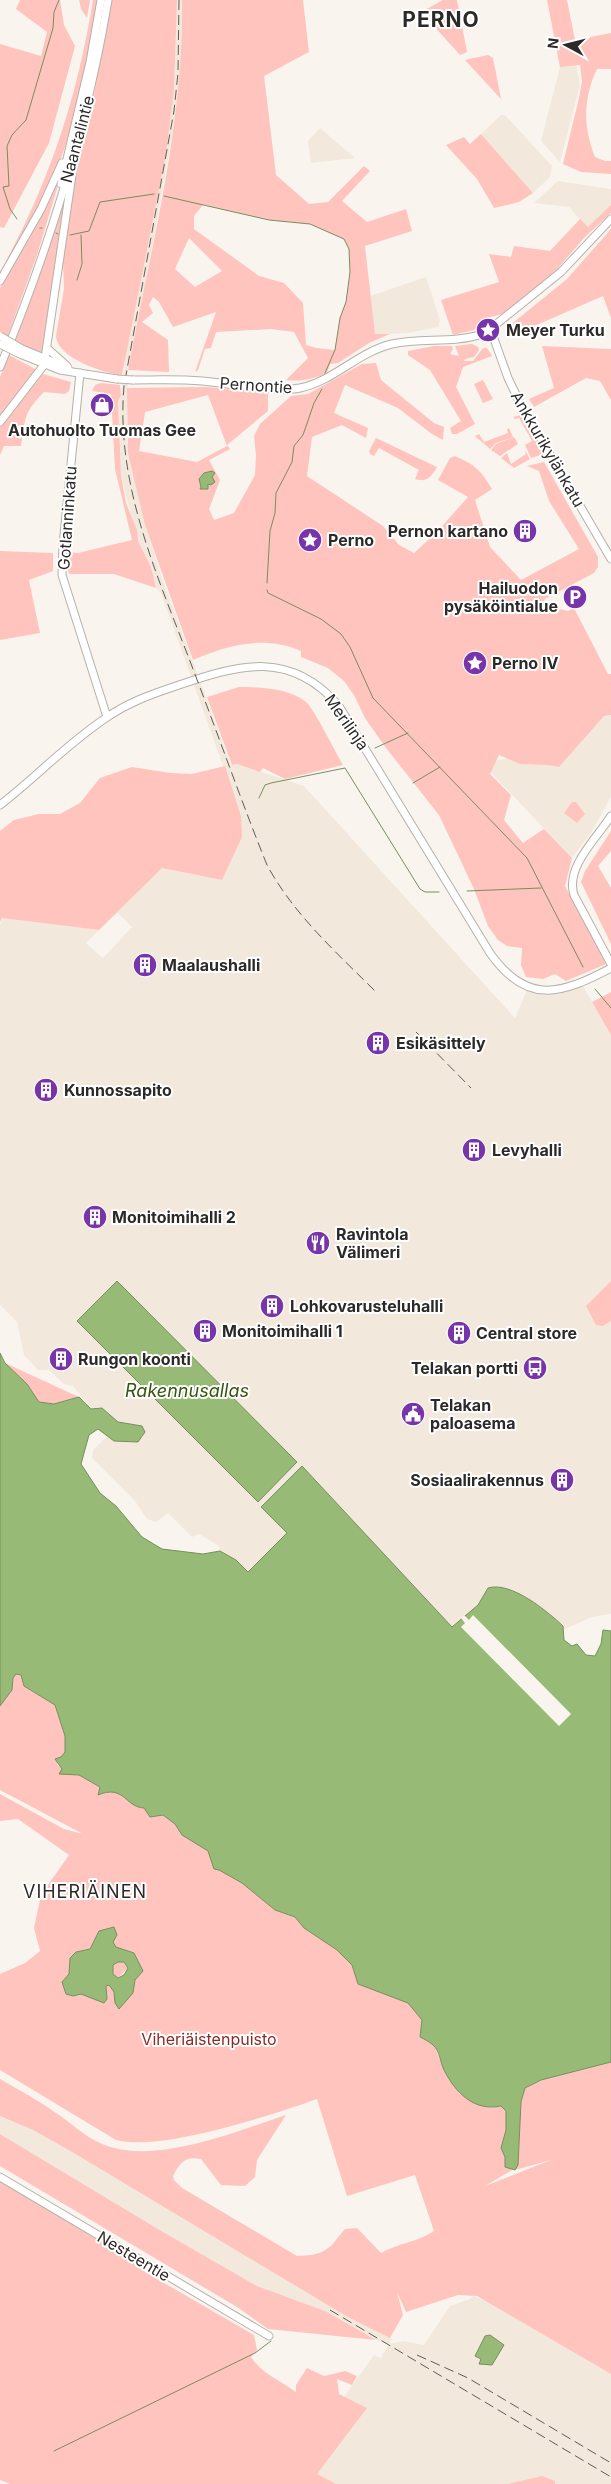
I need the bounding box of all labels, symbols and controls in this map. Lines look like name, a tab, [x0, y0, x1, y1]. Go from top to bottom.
district label: PERNO	[402, 7, 480, 32]
north arrow	[541, 20, 591, 70]
text: N	[544, 37, 562, 50]
street label: Naantalintie	[56, 93, 98, 185]
place icon: Meyer Turku	[475, 317, 501, 343]
place label: Meyer Turku	[506, 320, 605, 340]
street label: Pernontie	[219, 372, 293, 398]
street label: Ankkurikylänkatu	[507, 388, 589, 510]
shop icon: Autohuolto Tuomas Gee	[89, 392, 115, 418]
place label: Autohuolto Tuomas Gee	[8, 420, 196, 440]
street label: Gotlanninkatu	[53, 465, 81, 571]
building icon: Pernon kartano	[512, 518, 538, 544]
place label: Pernon kartano	[388, 521, 508, 541]
place icon: Perno	[297, 527, 323, 553]
place label: Perno	[328, 530, 374, 550]
place label: Hailuodon pysäköintialue	[444, 578, 558, 616]
parking icon: Hailuodon pysäköintialue	[562, 584, 588, 610]
place icon: Perno IV	[462, 650, 488, 676]
place label: Perno IV	[492, 653, 558, 673]
street label: Merilinja	[320, 690, 374, 754]
building icon: Maalaushalli	[132, 952, 158, 978]
place label: Maalaushalli	[162, 955, 260, 975]
building icon: Esikäsittely	[365, 1030, 391, 1056]
place label: Esikäsittely	[396, 1033, 486, 1053]
building icon: Kunnossapito	[33, 1077, 59, 1103]
place label: Kunnossapito	[64, 1080, 172, 1100]
building icon: Levyhalli	[461, 1137, 487, 1163]
place label: Levyhalli	[492, 1140, 562, 1160]
building icon: Monitoimihalli 2	[82, 1204, 108, 1230]
place label: Monitoimihalli 2	[112, 1207, 236, 1227]
place label: Ravintola Välimeri	[336, 1224, 408, 1262]
restaurant icon: Ravintola Välimeri	[305, 1230, 331, 1256]
building icon: Lohkovarusteluhalli	[259, 1293, 285, 1319]
place label: Lohkovarusteluhalli	[290, 1296, 443, 1316]
building icon: Monitoimihalli 1	[192, 1318, 218, 1344]
building icon: Central store	[446, 1320, 472, 1346]
place label: Monitoimihalli 1	[222, 1321, 343, 1341]
place label: Central store	[476, 1323, 577, 1343]
building icon: Rungon koonti	[48, 1346, 74, 1372]
place label: Rungon koonti	[78, 1349, 191, 1369]
bus stop icon: Telakan portti	[522, 1355, 548, 1381]
place label: Telakan portti	[411, 1358, 518, 1378]
water label: Rakennusallas	[125, 1380, 249, 1401]
place label: Telakan paloasema	[430, 1395, 516, 1433]
public building icon: Telakan paloasema	[400, 1401, 426, 1427]
building icon: Sosiaalirakennus	[549, 1467, 575, 1493]
place label: Sosiaalirakennus	[410, 1470, 544, 1490]
district label: VIHERIÄINEN	[23, 1880, 147, 1902]
park label: Viheriäistenpuisto	[141, 2029, 277, 2049]
street label: Nesteentie	[94, 2226, 174, 2286]

